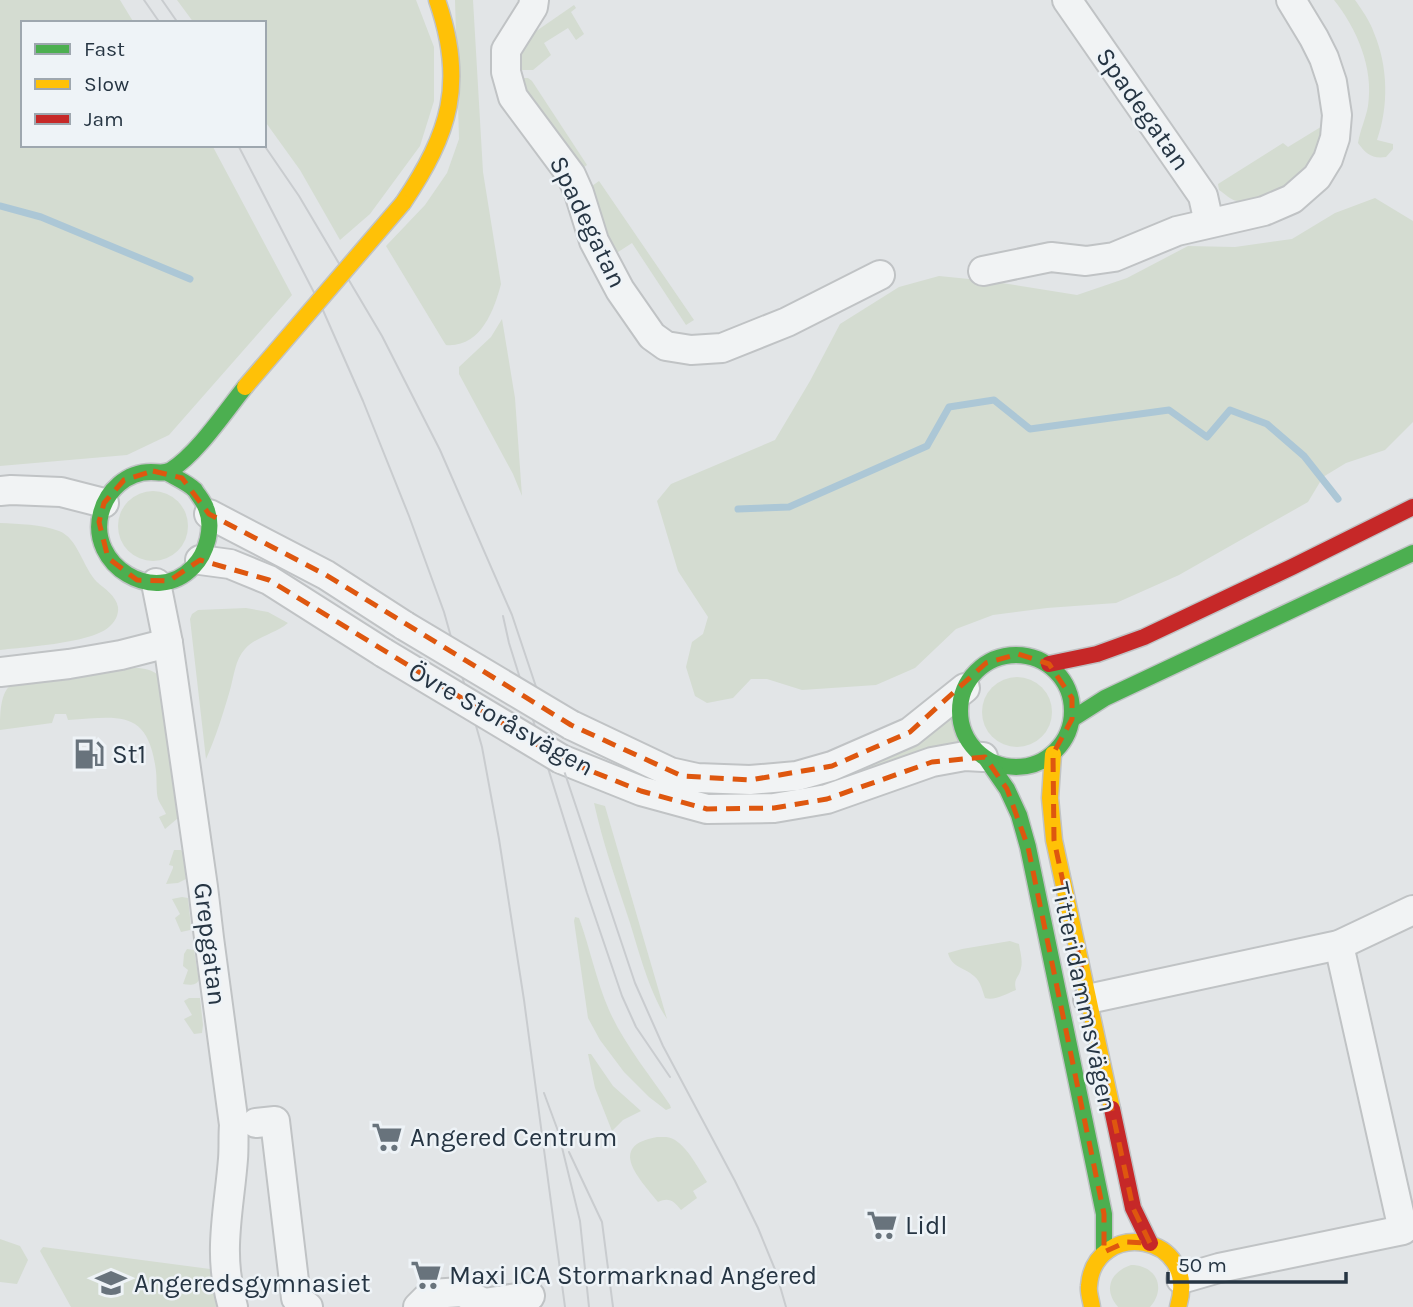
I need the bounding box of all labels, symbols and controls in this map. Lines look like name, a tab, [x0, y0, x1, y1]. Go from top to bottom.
legend	[21, 21, 266, 147]
text: Fast	[84, 37, 125, 61]
street label: Spadegatan	[1089, 42, 1197, 176]
text: Slow	[84, 72, 129, 96]
text: Jam	[84, 107, 124, 131]
street label: Spadegatan	[543, 151, 633, 293]
street label: Övre Storåsvägen	[403, 655, 599, 783]
fuel station icon: St1	[72, 737, 106, 771]
place label: St1	[112, 739, 146, 770]
street label: Titteridammsvägen	[1045, 879, 1123, 1115]
street label: Grepgatan	[187, 881, 233, 1007]
supermarket icon: Angered Centrum	[370, 1120, 404, 1154]
place label: Angered Centrum	[410, 1122, 617, 1153]
supermarket icon: Lidl	[865, 1208, 899, 1242]
place label: Lidl	[905, 1210, 948, 1241]
scale bar	[1168, 1240, 1346, 1284]
text: 50 m	[1178, 1253, 1227, 1277]
supermarket icon: Maxi ICA Stormarknad Angered	[409, 1258, 443, 1292]
place label: Maxi ICA Stormarknad Angered	[449, 1260, 817, 1291]
school or university icon: Angeredsgymnasiet	[94, 1266, 128, 1300]
place label: Angeredsgymnasiet	[134, 1268, 371, 1299]

